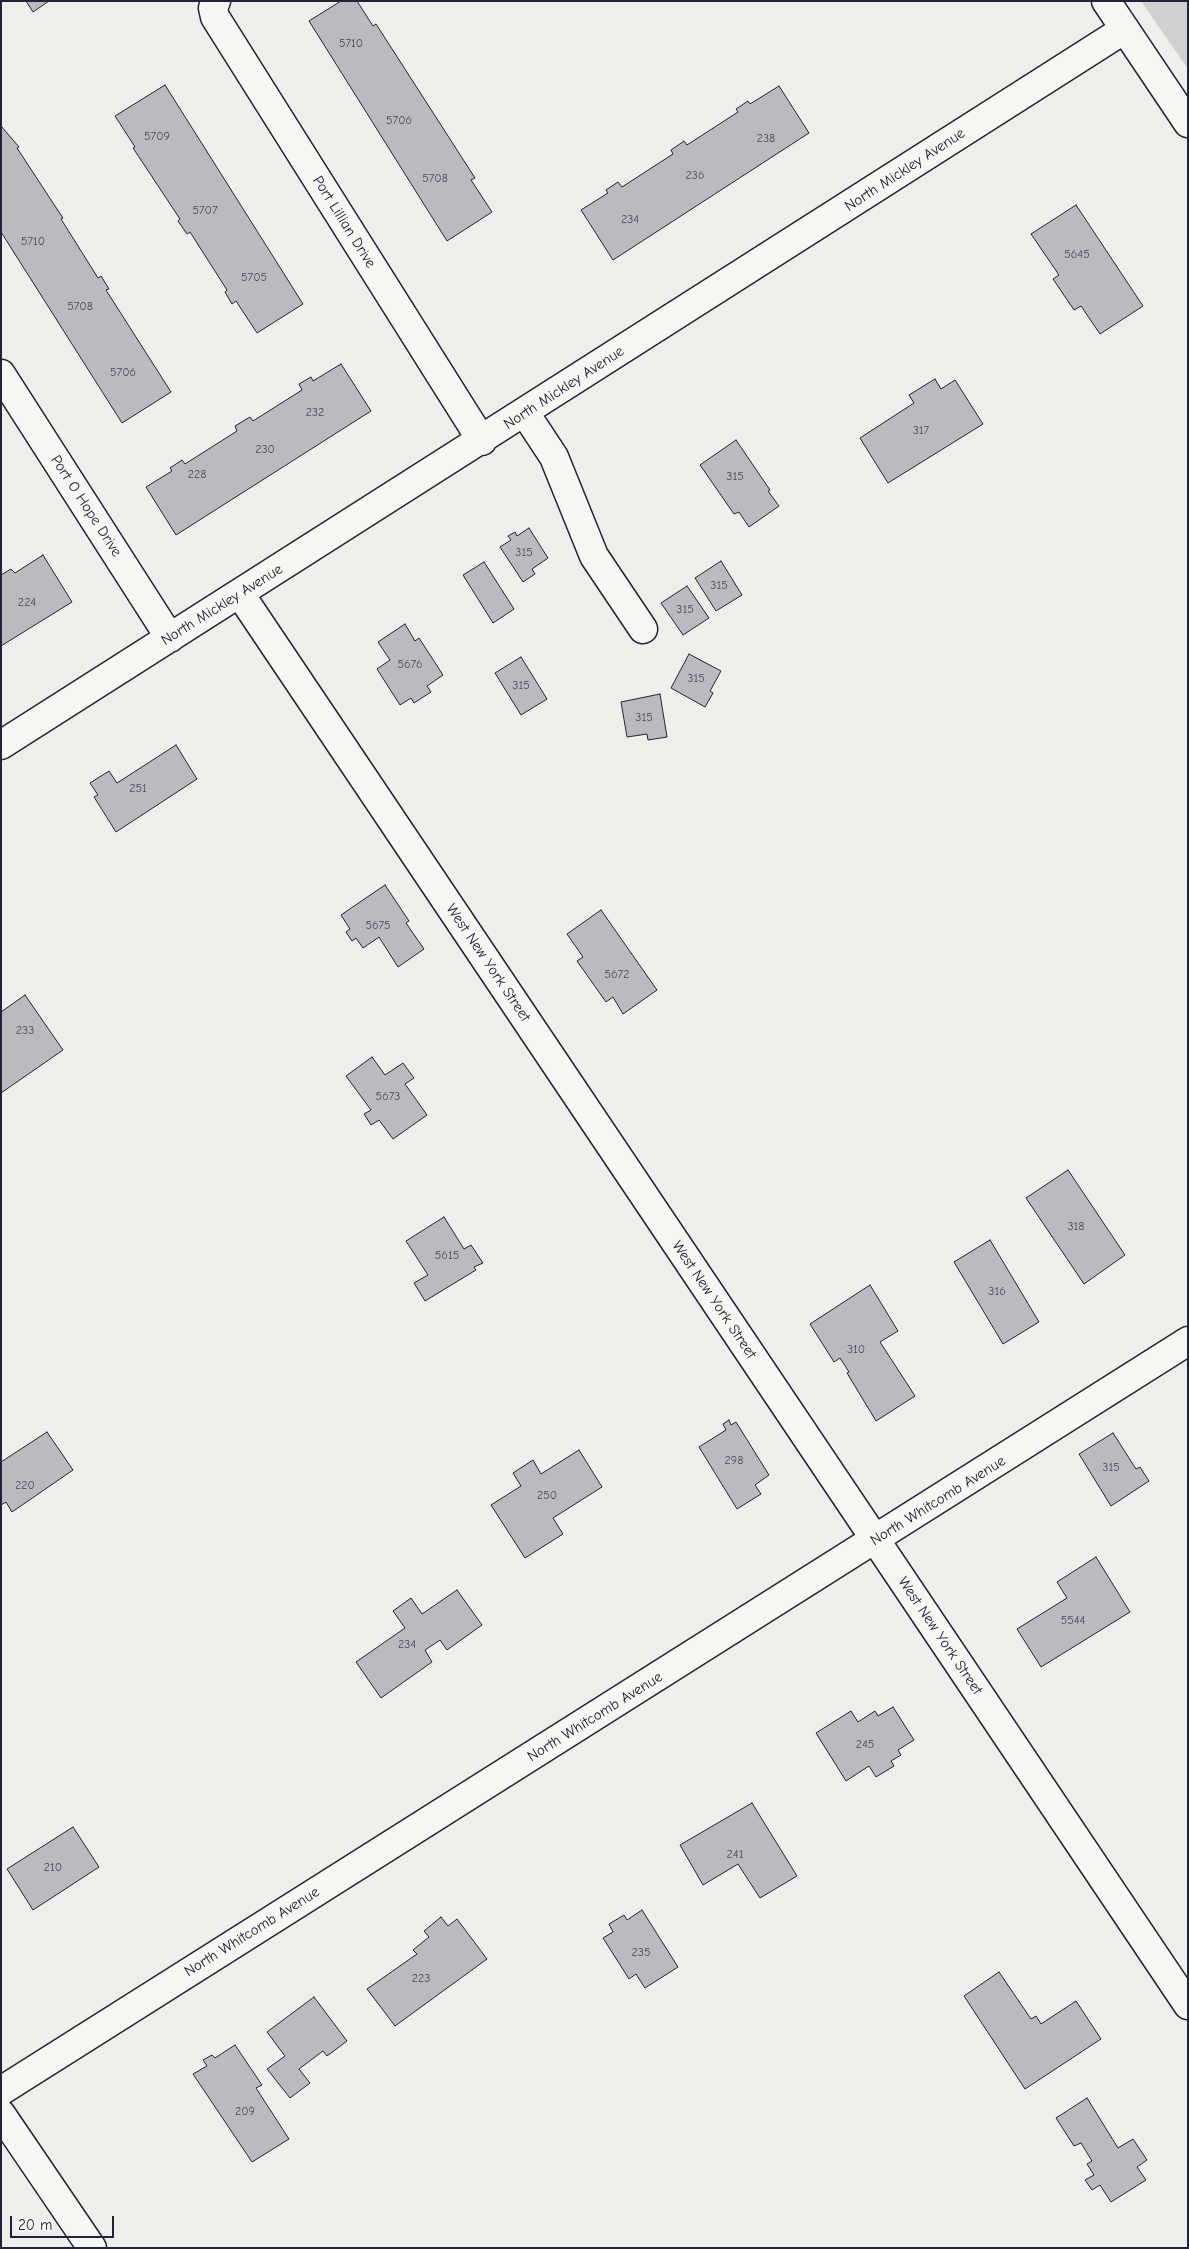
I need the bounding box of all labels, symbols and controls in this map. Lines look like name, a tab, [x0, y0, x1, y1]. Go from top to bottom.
house number: 5710	[339, 37, 363, 51]
house number: 5706	[386, 114, 412, 128]
street label: North Mickley Avenue	[841, 124, 969, 216]
house number: 5709	[144, 130, 170, 144]
house number: 238	[757, 132, 775, 146]
house number: 236	[686, 169, 704, 183]
house number: 5708	[422, 172, 448, 186]
street label: Port Lillian Drive	[309, 173, 379, 271]
house number: 5707	[192, 204, 218, 218]
house number: 234	[621, 213, 639, 227]
house number: 5710	[21, 235, 45, 249]
house number: 5645	[1064, 248, 1090, 262]
house number: 5705	[241, 271, 267, 285]
house number: 5708	[67, 300, 93, 314]
street label: North Mickley Avenue	[500, 342, 628, 434]
house number: 5706	[110, 366, 136, 380]
house number: 232	[306, 406, 324, 420]
house number: 317	[913, 424, 929, 438]
house number: 230	[255, 443, 275, 457]
street label: Port O Hope Drive	[47, 452, 125, 560]
house number: 228	[188, 468, 206, 482]
house number: 315	[726, 470, 744, 484]
house number: 315	[515, 546, 533, 560]
street label: North Mickley Avenue	[158, 560, 286, 650]
house number: 315	[710, 579, 728, 593]
house number: 224	[18, 596, 36, 610]
house number: 315	[676, 603, 694, 617]
house number: 5676	[397, 658, 423, 672]
house number: 315	[687, 672, 705, 686]
house number: 315	[512, 679, 530, 693]
house number: 315	[635, 711, 653, 725]
house number: 251	[129, 782, 147, 796]
street label: West New York Street	[442, 901, 534, 1025]
house number: 5675	[365, 919, 391, 933]
house number: 5672	[605, 968, 629, 982]
house number: 233	[16, 1024, 34, 1038]
house number: 5673	[376, 1090, 400, 1104]
house number: 318	[1067, 1220, 1085, 1234]
street label: West New York Street	[668, 1238, 760, 1362]
house number: 5615	[435, 1249, 459, 1263]
house number: 316	[988, 1285, 1006, 1299]
house number: 310	[847, 1343, 865, 1357]
street label: North Whitcomb Avenue	[867, 1452, 1009, 1550]
house number: 298	[725, 1454, 743, 1468]
house number: 315	[1102, 1461, 1120, 1475]
house number: 220	[15, 1479, 35, 1493]
house number: 250	[537, 1489, 557, 1503]
street label: West New York Street	[894, 1574, 986, 1698]
house number: 5544	[1061, 1614, 1085, 1628]
house number: 234	[398, 1638, 416, 1652]
street label: North Whitcomb Avenue	[524, 1668, 666, 1766]
house number: 245	[856, 1738, 874, 1752]
house number: 241	[727, 1848, 743, 1862]
house number: 210	[44, 1861, 62, 1875]
street label: North Whitcomb Avenue	[181, 1883, 323, 1981]
house number: 235	[632, 1946, 650, 1960]
house number: 223	[412, 1972, 430, 1986]
house number: 209	[235, 2105, 255, 2119]
scale bar	[12, 2206, 116, 2238]
text: 20 m	[18, 2216, 52, 2234]

